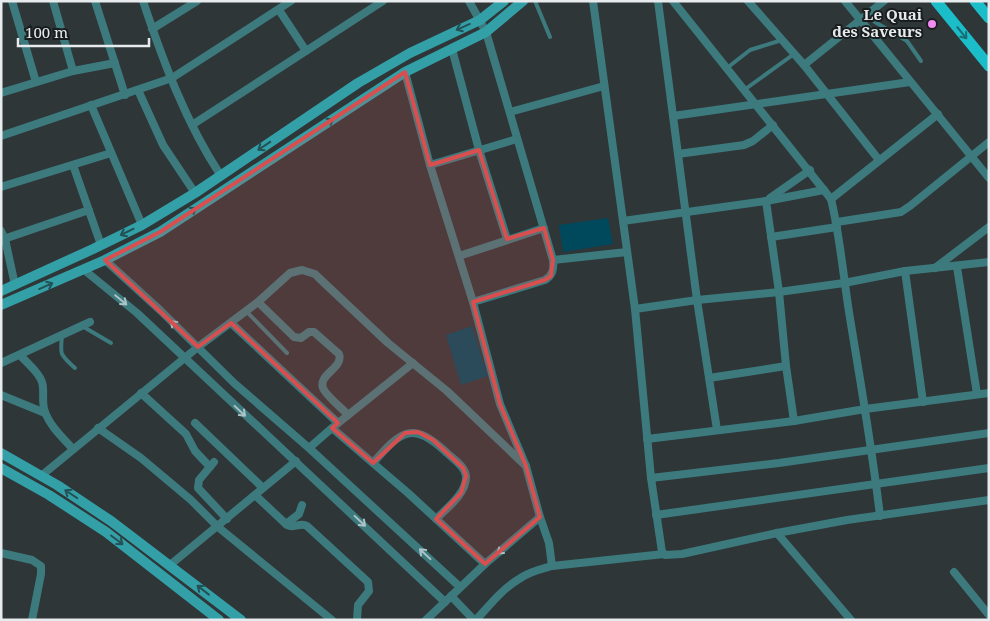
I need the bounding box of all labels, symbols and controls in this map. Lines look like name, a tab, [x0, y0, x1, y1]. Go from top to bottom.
place label: Le Quai des Saveurs	[832, 4, 923, 41]
scale bar	[18, 15, 149, 47]
marker: Le Quai des Saveurs	[926, 18, 938, 30]
text: 100 m	[25, 22, 68, 42]
one-way arrow	[456, 23, 471, 33]
one-way arrow	[957, 27, 968, 40]
one-way arrow	[319, 118, 333, 128]
one-way arrow	[257, 141, 271, 151]
one-way arrow	[183, 206, 197, 216]
one-way arrow	[119, 228, 134, 238]
one-way arrow	[38, 280, 53, 290]
one-way arrow	[114, 295, 127, 306]
one-way arrow	[170, 320, 182, 332]
one-way arrow	[234, 405, 247, 417]
one-way arrow	[65, 489, 79, 499]
one-way arrow	[353, 515, 366, 527]
one-way arrow	[110, 535, 123, 546]
one-way arrow	[496, 543, 509, 555]
one-way arrow	[418, 548, 431, 560]
one-way arrow	[196, 585, 210, 595]

